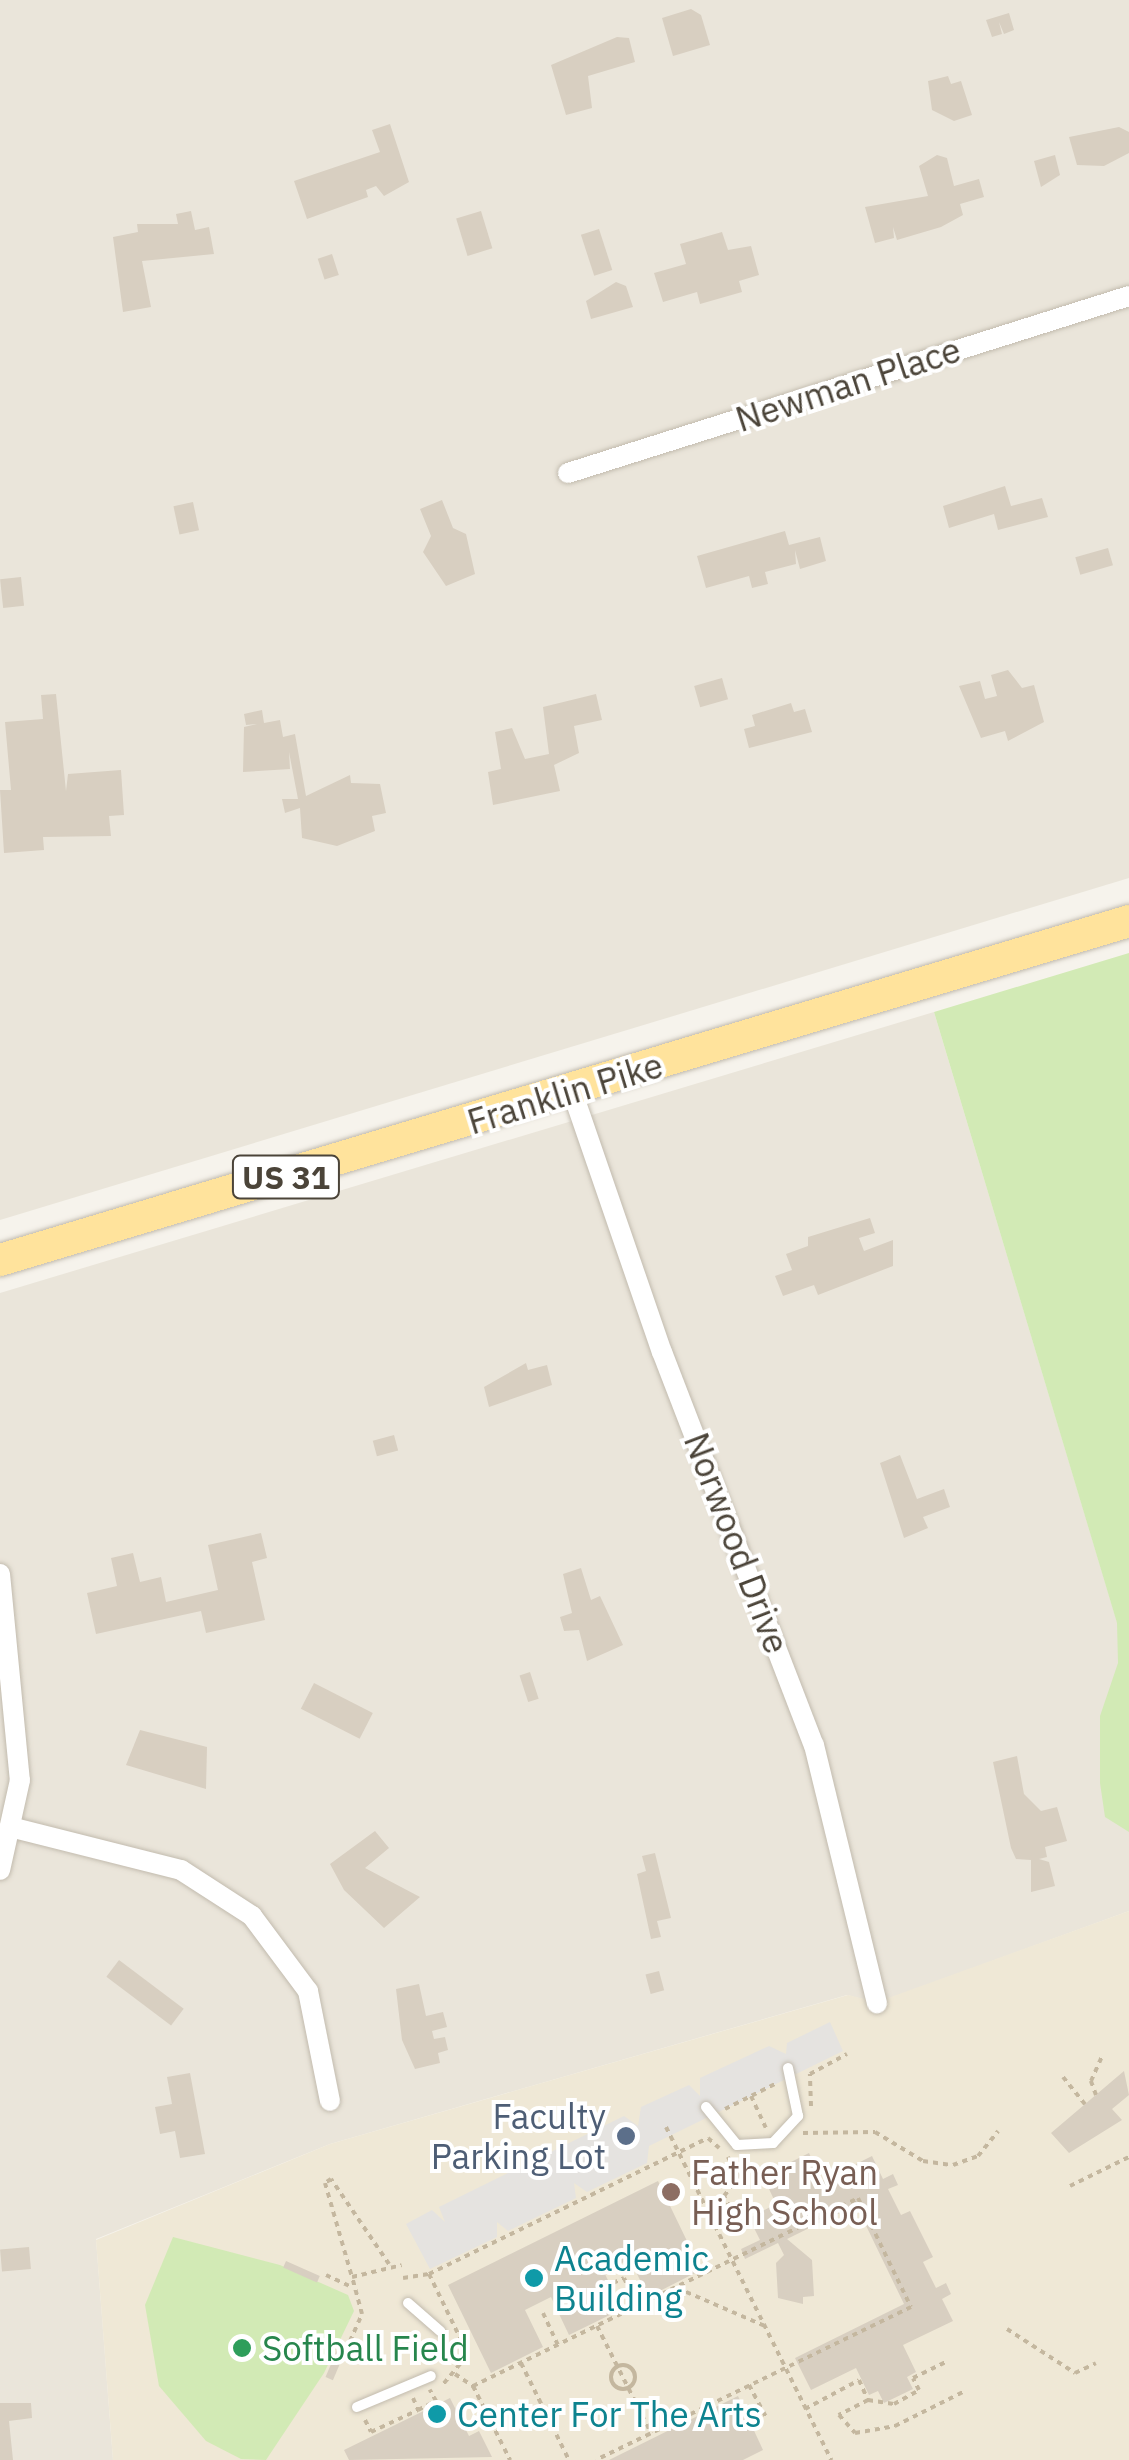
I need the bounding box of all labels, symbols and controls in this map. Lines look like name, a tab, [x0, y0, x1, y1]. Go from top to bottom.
street label: Newman Place	[730, 328, 966, 440]
street label: Franklin Pike	[462, 1043, 668, 1143]
road number: US 31	[231, 1150, 341, 1204]
street label: Norwood Drive	[676, 1427, 798, 1659]
place label: Faculty Parking Lot	[431, 2095, 606, 2177]
marker: Faculty Parking Lot	[615, 2125, 637, 2147]
place label: Father Ryan High School	[691, 2151, 878, 2233]
marker: Father Ryan High School	[660, 2181, 682, 2203]
place label: Academic Building	[554, 2237, 709, 2319]
marker: Academic Building	[523, 2267, 545, 2289]
place label: Softball Field	[262, 2327, 469, 2369]
marker: Softball Field	[231, 2337, 253, 2359]
place label: Center For The Arts	[457, 2393, 762, 2435]
marker: Center For The Arts	[426, 2403, 448, 2425]

